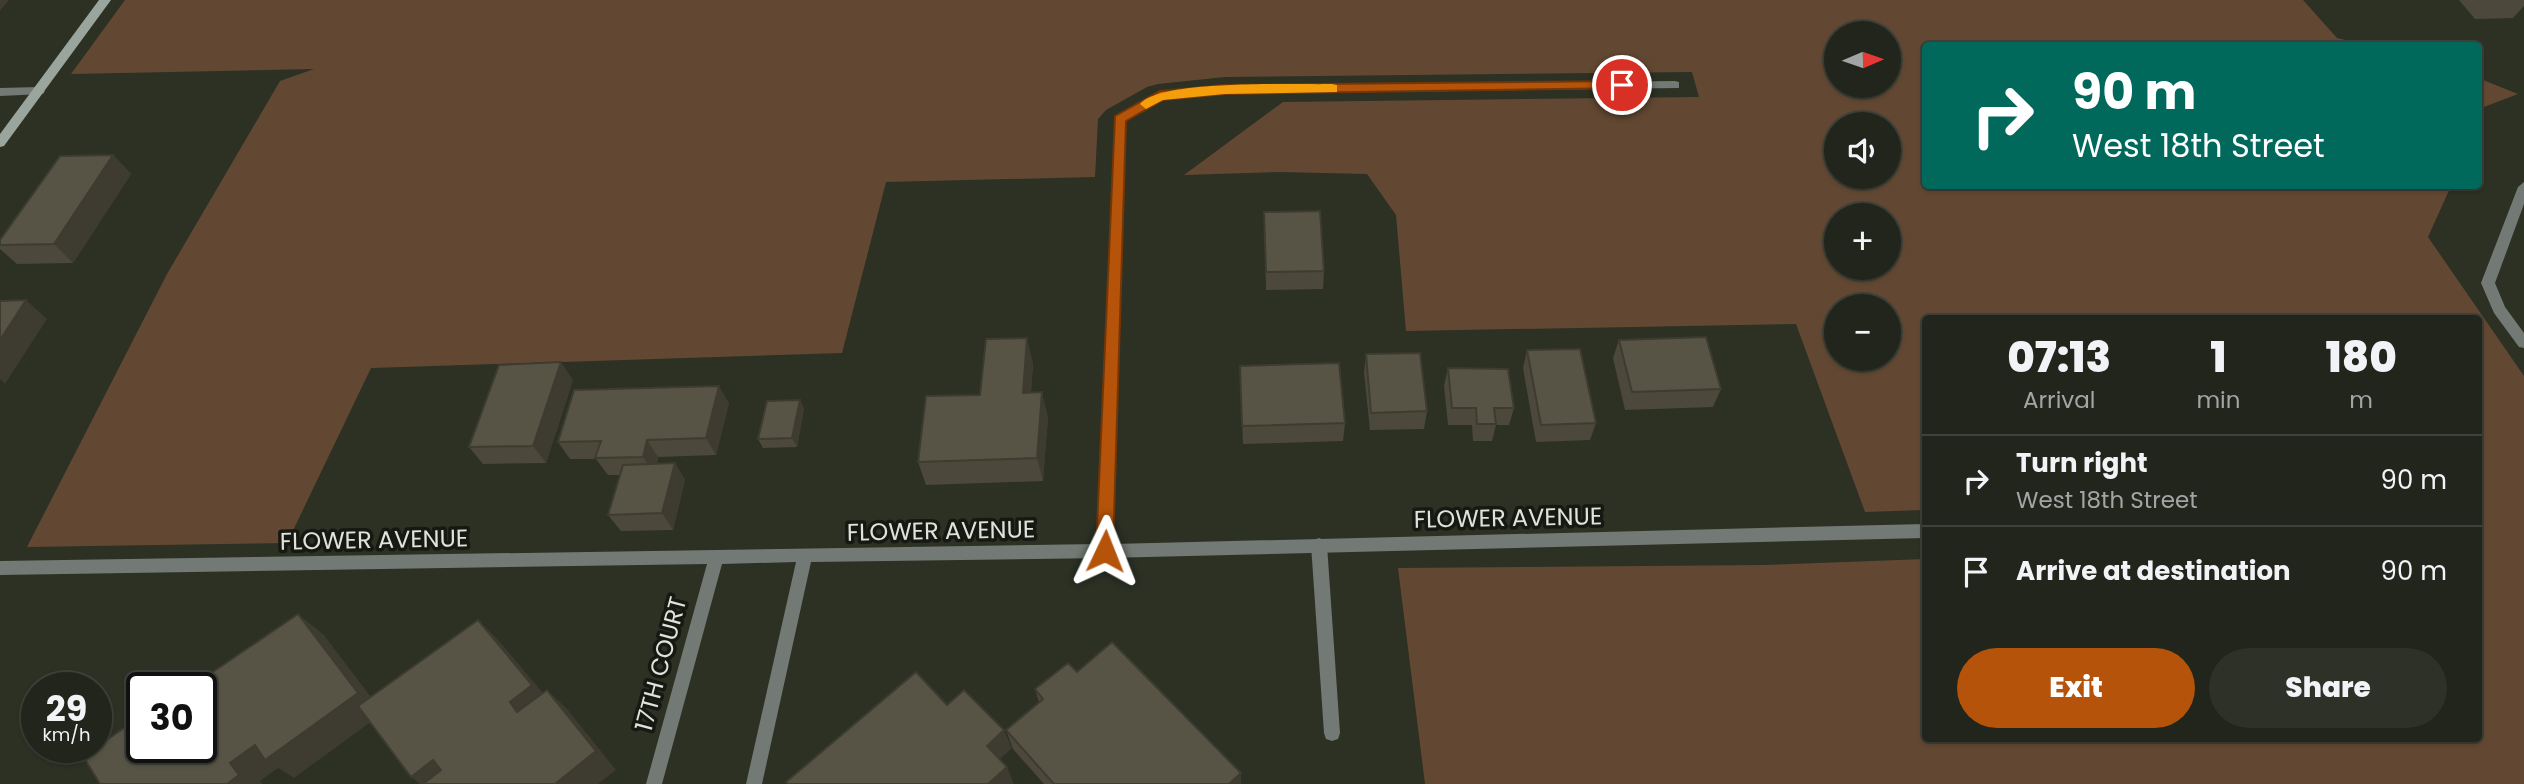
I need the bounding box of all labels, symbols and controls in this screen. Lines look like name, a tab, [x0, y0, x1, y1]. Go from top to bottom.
north arrow	[1824, 21, 1900, 98]
map controls	[1824, 21, 1901, 371]
pin	[1592, 55, 1652, 115]
text: 90 m	[2072, 58, 2196, 126]
icon: arrive	[1603, 66, 1641, 104]
icon: right	[1957, 70, 2048, 161]
button: sound	[1824, 112, 1901, 189]
text: West 18th Street	[2072, 123, 2325, 168]
button: +	[1824, 203, 1901, 280]
button: −	[1824, 294, 1901, 371]
text: 07:13	[2007, 328, 2111, 387]
text: 1	[2210, 328, 2227, 387]
text: 180	[2326, 328, 2397, 387]
text: Arrival	[2023, 384, 2095, 416]
text: min	[2196, 384, 2240, 416]
text: m	[2349, 384, 2373, 416]
text: Turn right	[2016, 445, 2148, 481]
icon: right	[1957, 462, 1995, 500]
text: 90 m	[2381, 462, 2447, 498]
text: West 18th Street	[2016, 484, 2198, 516]
street label: FLOWER AVENUE	[1414, 499, 1602, 536]
street label: FLOWER AVENUE	[847, 512, 1035, 549]
position arrow	[1068, 514, 1142, 588]
street label: FLOWER AVENUE	[280, 521, 468, 558]
icon: arrive	[1957, 553, 1995, 591]
text: Arrive at destination	[2016, 553, 2291, 589]
text: 90 m	[2381, 553, 2447, 589]
street label: 17TH COURT	[627, 593, 694, 735]
button: Exit	[1957, 648, 2195, 728]
button: Share	[2209, 648, 2447, 728]
speed limit sign: 30	[126, 672, 217, 763]
text: 29	[46, 684, 87, 733]
text: km/h	[43, 722, 90, 747]

